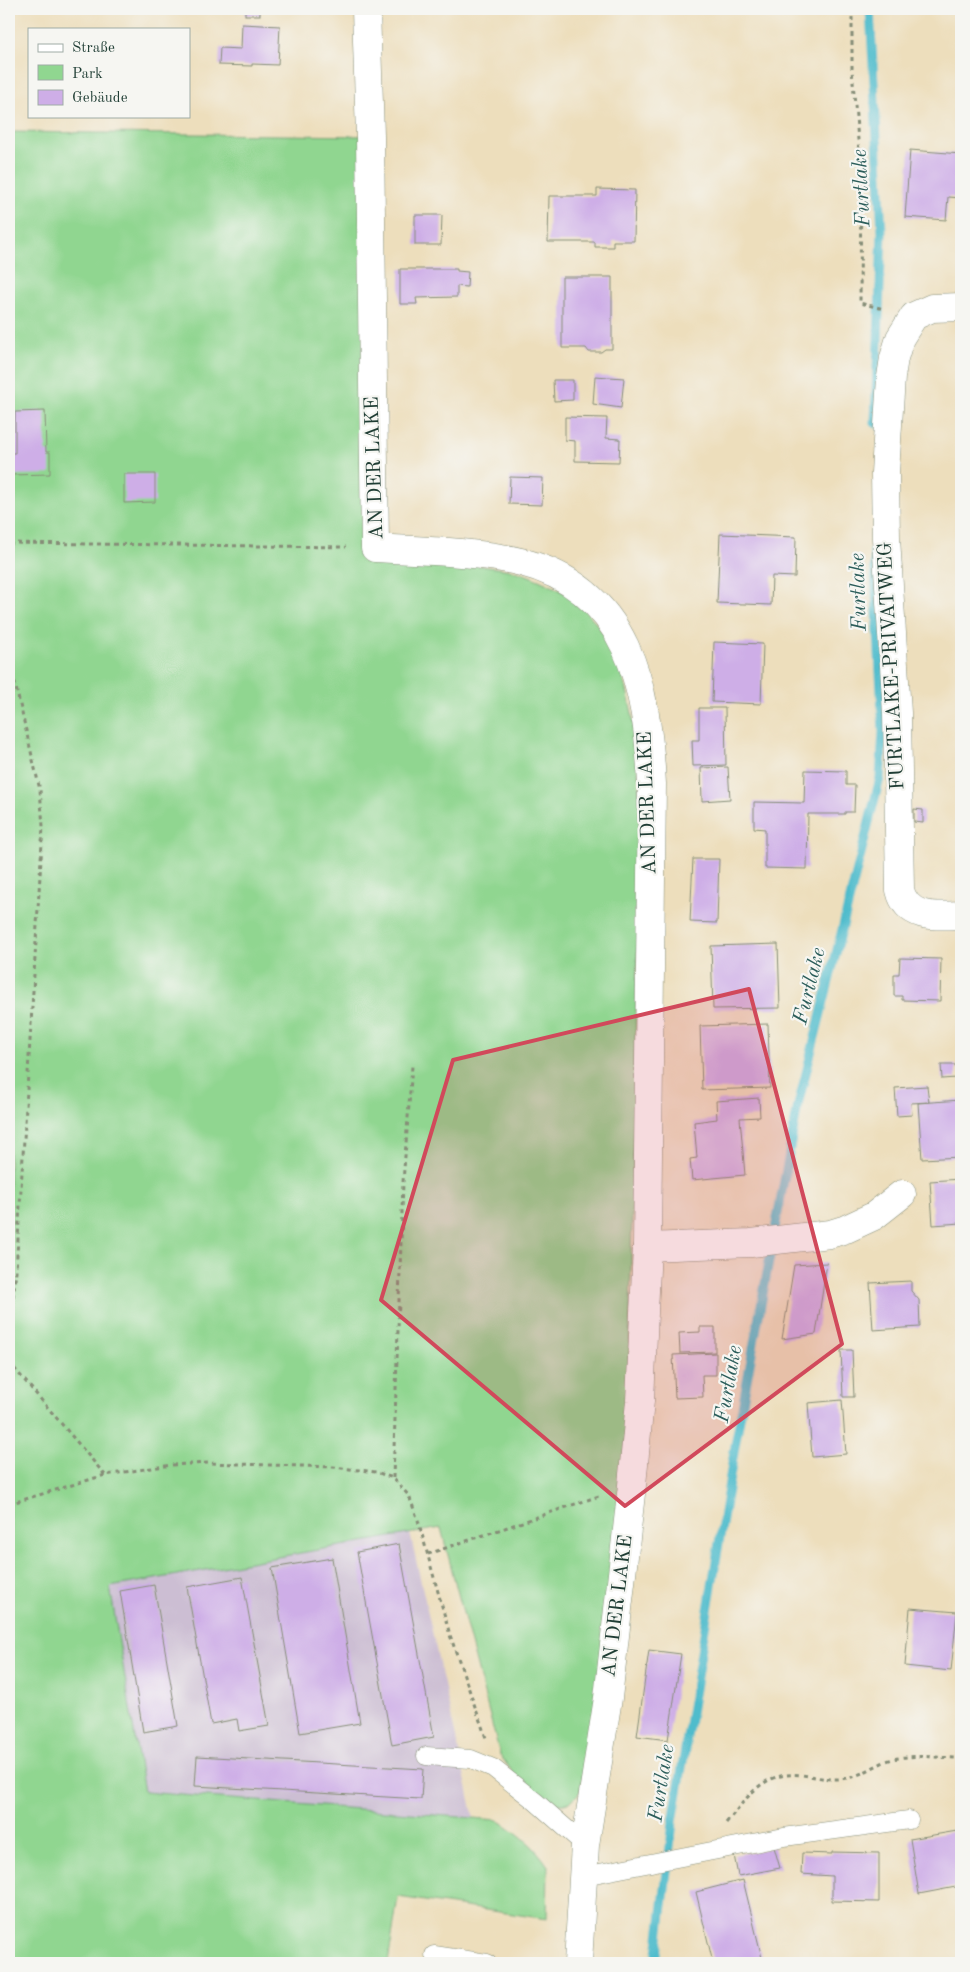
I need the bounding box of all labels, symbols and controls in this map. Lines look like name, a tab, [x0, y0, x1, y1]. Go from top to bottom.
legend	[28, 28, 190, 118]
text: Straße	[72, 41, 115, 56]
text: Park	[72, 67, 103, 82]
text: Gebäude	[72, 91, 128, 106]
water label: Furtlake	[849, 148, 875, 229]
street label: AN DER LAKE	[363, 396, 387, 540]
street label: FURTLAKE-PRIVATWEG	[876, 541, 908, 791]
water label: Furtlake	[847, 553, 871, 632]
street label: AN DER LAKE	[636, 731, 660, 875]
water label: Furtlake	[790, 945, 830, 1027]
water label: Furtlake	[712, 1344, 746, 1425]
street label: AN DER LAKE	[599, 1534, 637, 1678]
water label: Furtlake	[645, 1743, 678, 1824]

